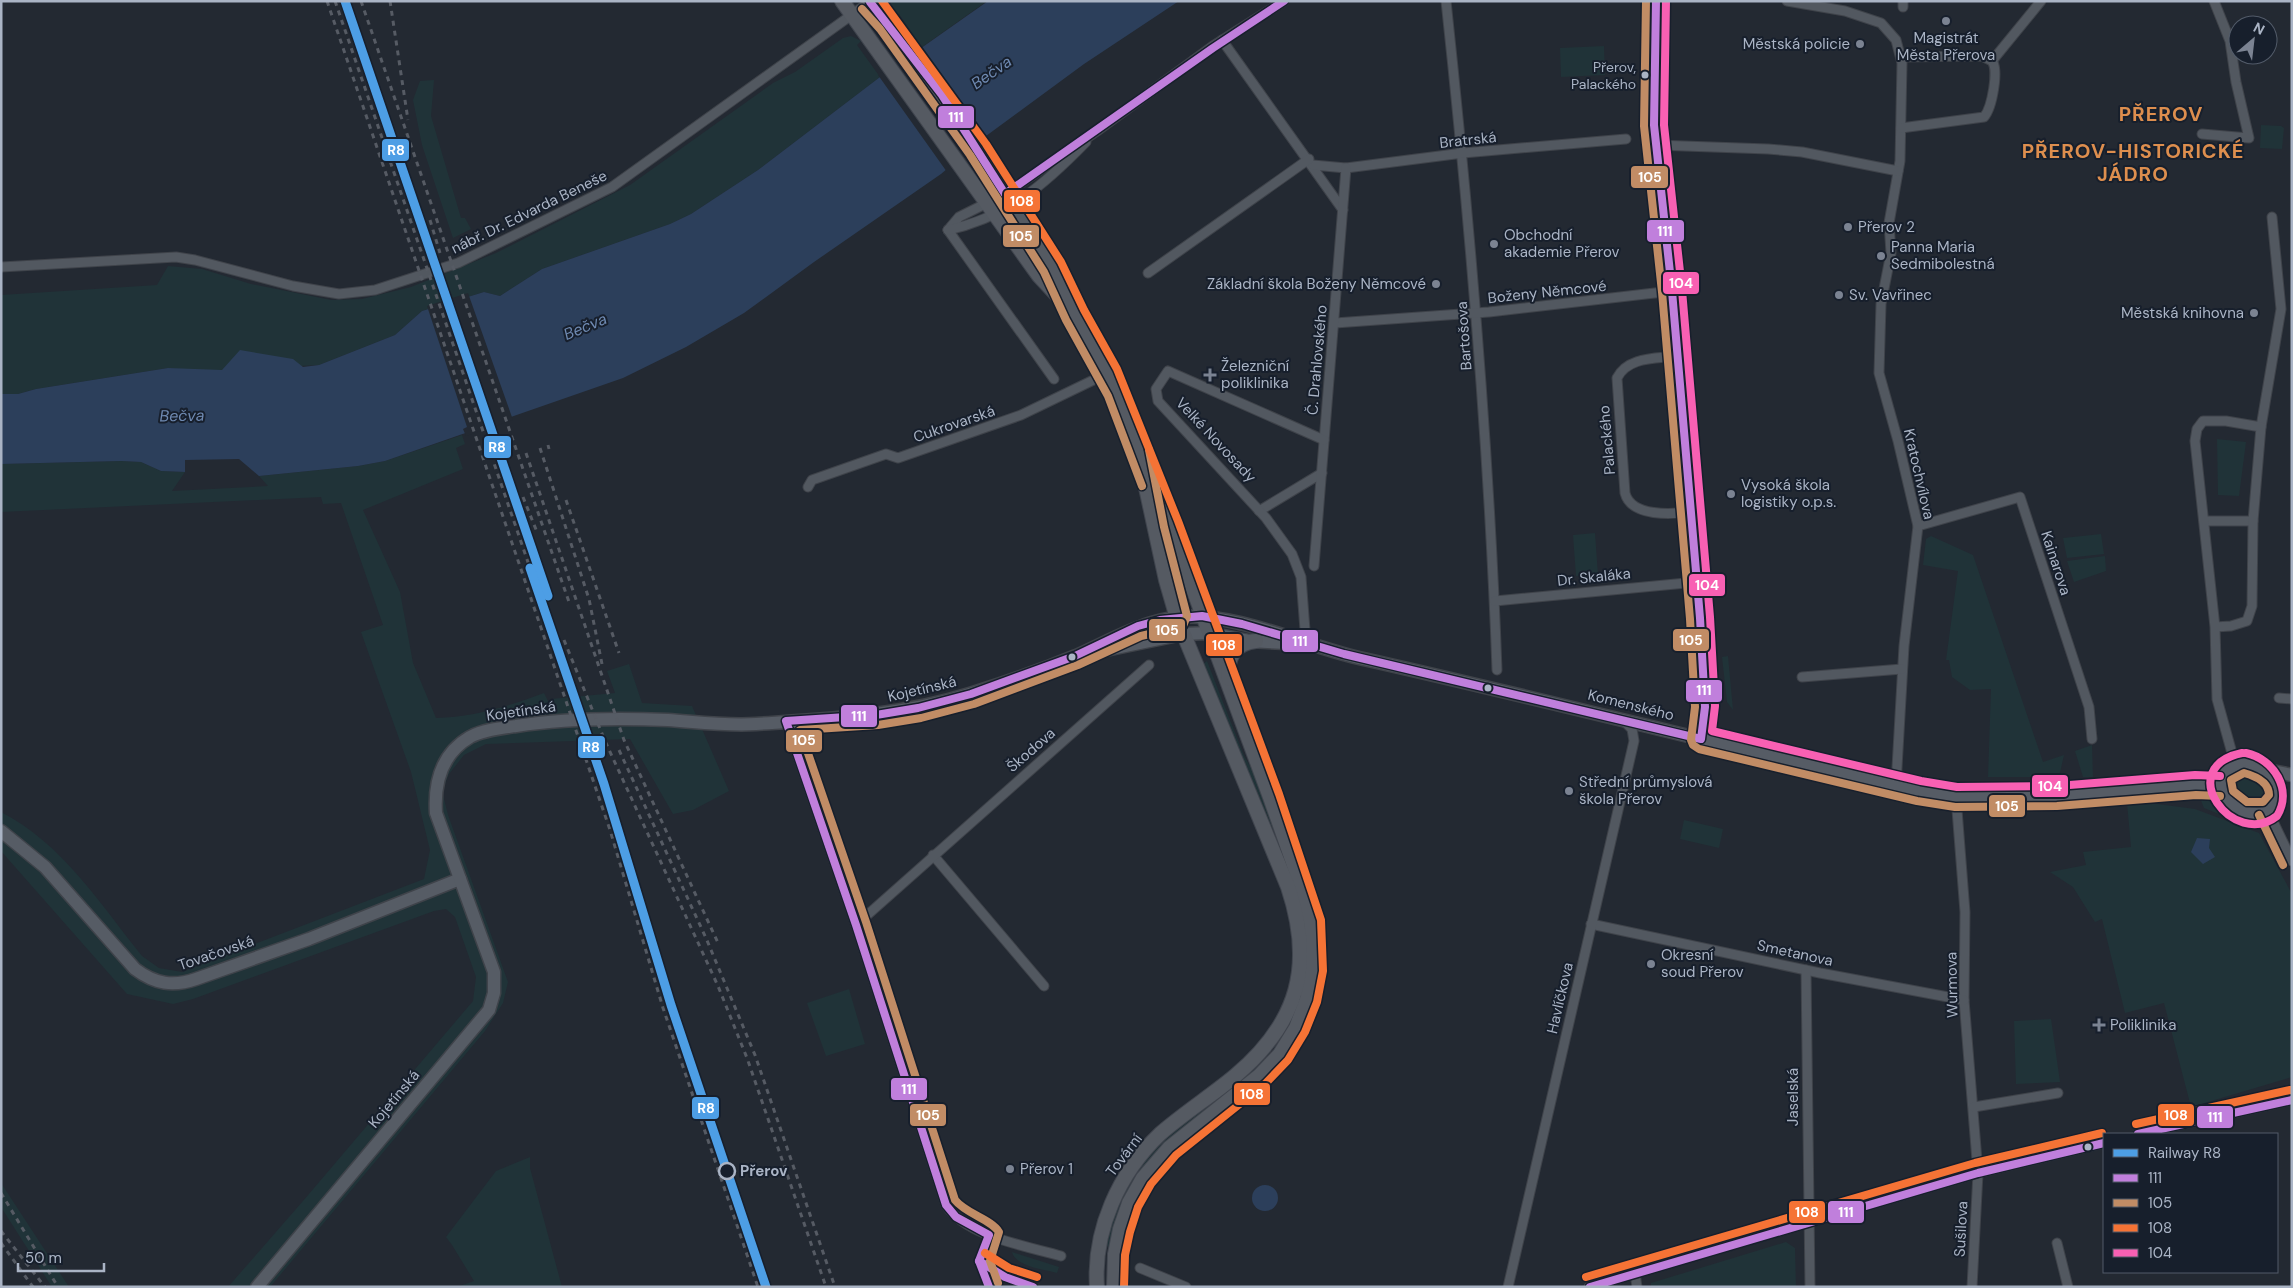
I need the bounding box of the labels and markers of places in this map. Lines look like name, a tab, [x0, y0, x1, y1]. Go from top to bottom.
marker: Magistrát Města Přerova	[1940, 15, 1952, 27]
place label: Magistrát Města Přerova	[1897, 28, 1995, 65]
place label: Městská policie	[1743, 34, 1850, 54]
marker: Městská policie	[1854, 38, 1866, 50]
place label: Přerov, Palackého	[1571, 58, 1636, 93]
marker: Přerov, Palackého	[1640, 70, 1650, 80]
place label: Přerov 2	[1858, 217, 1915, 237]
marker: Přerov 2	[1842, 221, 1854, 233]
place label: Obchodní akademie Přerov	[1504, 225, 1619, 262]
place label: Panna Maria Sedmibolestná	[1891, 237, 1995, 274]
marker: Obchodní akademie Přerov	[1488, 238, 1500, 250]
marker: Panna Maria Sedmibolestná	[1875, 250, 1887, 262]
place label: Základní škola Boženy Němcové	[1207, 274, 1426, 294]
marker: Základní škola Boženy Němcové	[1430, 278, 1442, 290]
place label: Sv. Vavřinec	[1849, 285, 1932, 305]
marker: Sv. Vavřinec	[1833, 289, 1845, 301]
place label: Městská knihovna	[2121, 303, 2244, 323]
marker: Městská knihovna	[2248, 307, 2260, 319]
place label: Železniční poliklinika	[1221, 356, 1290, 393]
marker: Železniční poliklinika	[1203, 368, 1217, 382]
place label: Vysoká škola logistiky o.p.s.	[1741, 475, 1836, 512]
marker: Vysoká škola logistiky o.p.s.	[1725, 488, 1737, 500]
unlabelled marker	[1067, 652, 1077, 662]
unlabelled marker	[1483, 683, 1493, 693]
place label: Střední průmyslová škola Přerov	[1579, 772, 1712, 809]
marker: Střední průmyslová škola Přerov	[1563, 785, 1575, 797]
place label: Okresní soud Přerov	[1661, 945, 1744, 982]
marker: Okresní soud Přerov	[1645, 958, 1657, 970]
place label: Poliklinika	[2110, 1015, 2176, 1035]
marker: Poliklinika	[2092, 1018, 2106, 1032]
unlabelled marker	[2083, 1142, 2093, 1152]
place label: Přerov 1	[1020, 1159, 1073, 1179]
place label: Přerov	[740, 1161, 788, 1181]
marker: Přerov	[718, 1162, 736, 1180]
marker: Přerov 1	[1004, 1163, 1016, 1175]

